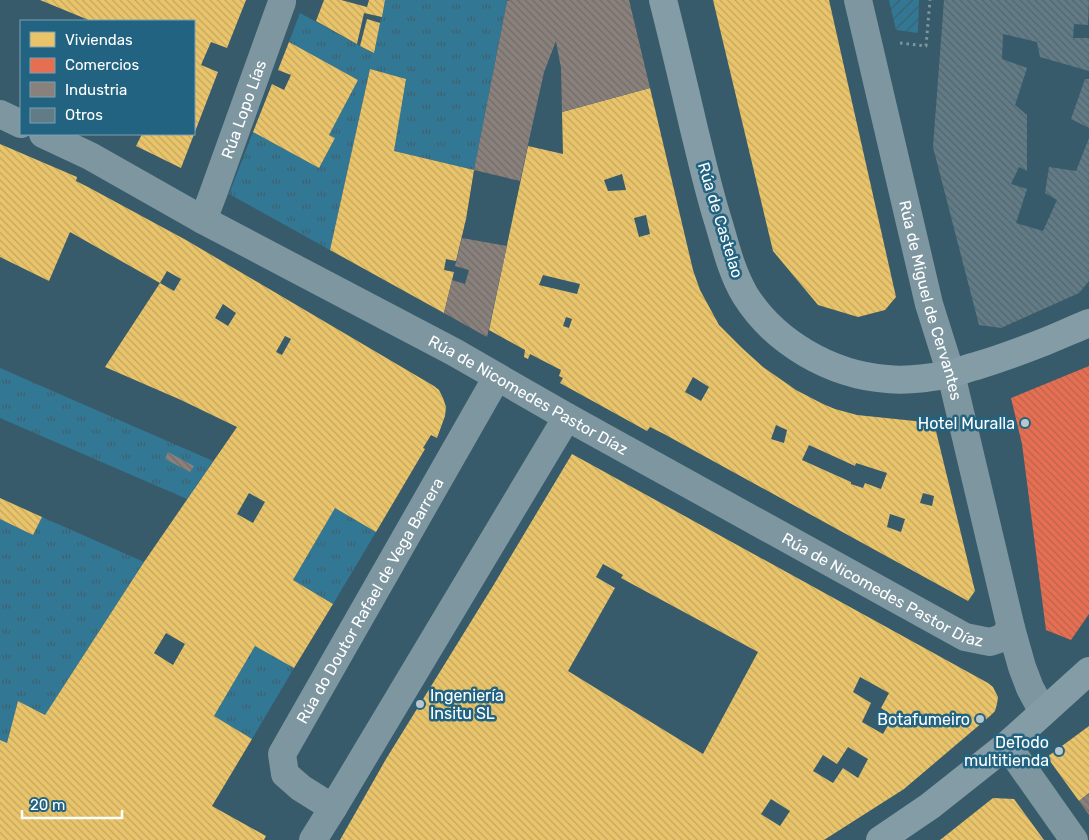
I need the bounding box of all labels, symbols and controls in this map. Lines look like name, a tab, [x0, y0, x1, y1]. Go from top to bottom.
legend	[20, 20, 195, 135]
text: Viviendas	[65, 31, 133, 49]
text: Comercios	[65, 56, 139, 74]
street label: Rúa Lopo Lías	[218, 57, 270, 161]
text: Industria	[65, 81, 127, 99]
text: Otros	[65, 106, 103, 124]
street label: Rúa de Castelao	[694, 160, 747, 280]
street label: Rúa de Miguel de Cervantes	[895, 198, 966, 402]
street label: Rúa de Nicomedes Pastor Díaz	[425, 331, 631, 459]
place label: Hotel Muralla	[918, 414, 1015, 433]
marker: Hotel Muralla	[1019, 417, 1031, 429]
street label: Rúa do Doutor Rafael de Vega Barrera	[292, 475, 448, 727]
street label: Rúa de Nicomedes Pastor Díaz	[778, 529, 985, 650]
place label: Ingeniería Insitu SL	[430, 686, 504, 723]
marker: Ingeniería Insitu SL	[414, 698, 426, 710]
place label: Botafumeiro	[877, 710, 970, 729]
marker: Botafumeiro	[974, 713, 986, 725]
place label: DeTodo multitienda	[964, 733, 1049, 770]
marker: DeTodo multitienda	[1053, 745, 1065, 757]
scale bar	[22, 788, 122, 820]
text: 20 m	[30, 796, 65, 814]

